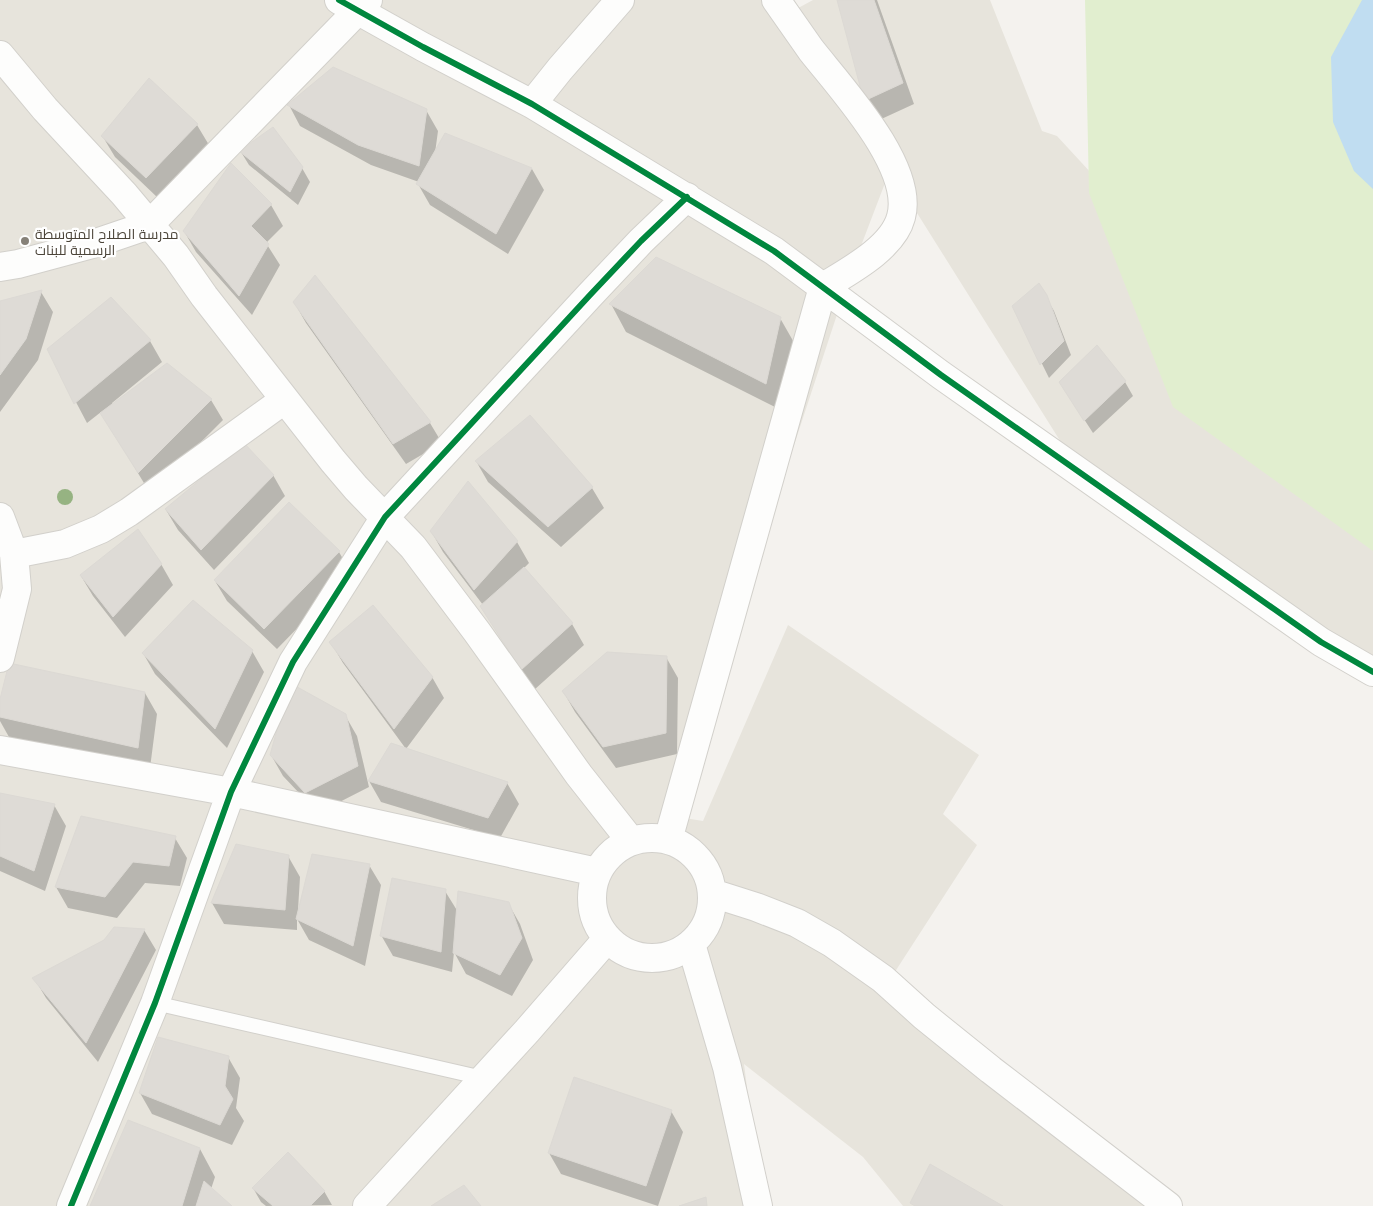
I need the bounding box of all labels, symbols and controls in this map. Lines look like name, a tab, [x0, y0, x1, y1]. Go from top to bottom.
place label: مدرسة الصلاح المتوسطة الرسمية للبنات	[35, 224, 179, 259]
marker: مدرسة الصلاح المتوسطة الرسمية للبنات	[19, 235, 31, 247]

